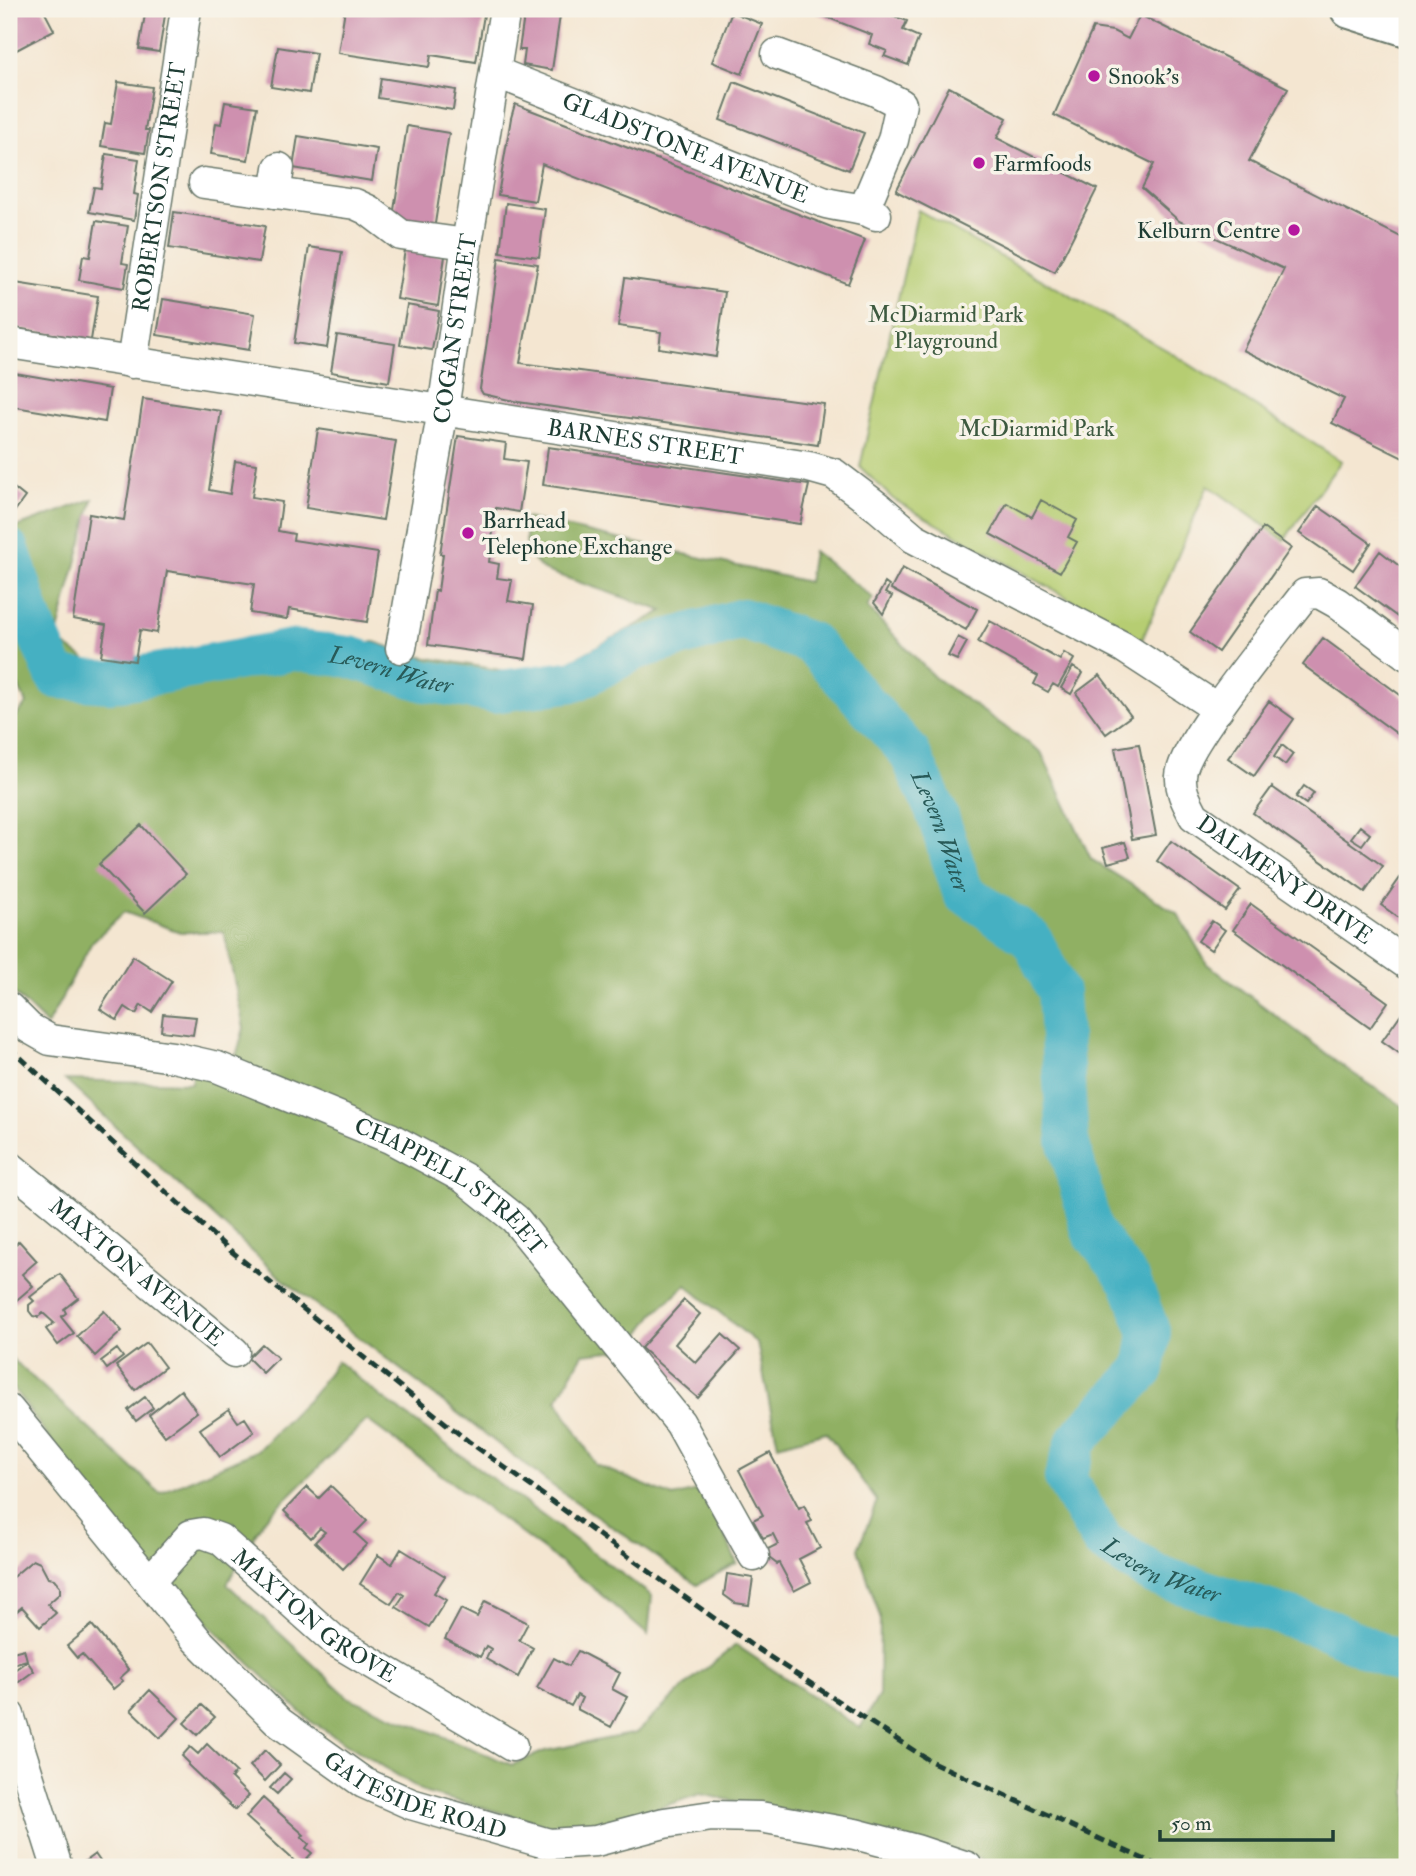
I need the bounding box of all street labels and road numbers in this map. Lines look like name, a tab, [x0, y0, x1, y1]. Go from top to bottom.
street label: ROBERTSON STREET	[126, 60, 193, 314]
street label: GLADSTONE AVENUE	[558, 86, 813, 210]
street label: COGAN STREET	[427, 231, 483, 426]
street label: BARNES STREET	[545, 413, 745, 472]
street label: DALMENY DRIVE	[1192, 809, 1378, 951]
street label: CHAPPELL STREET	[350, 1111, 552, 1261]
street label: MAXTON AVENUE	[43, 1191, 230, 1353]
street label: MAXTON GROVE	[226, 1543, 402, 1689]
street label: GATESIDE ROAD	[318, 1745, 510, 1846]

